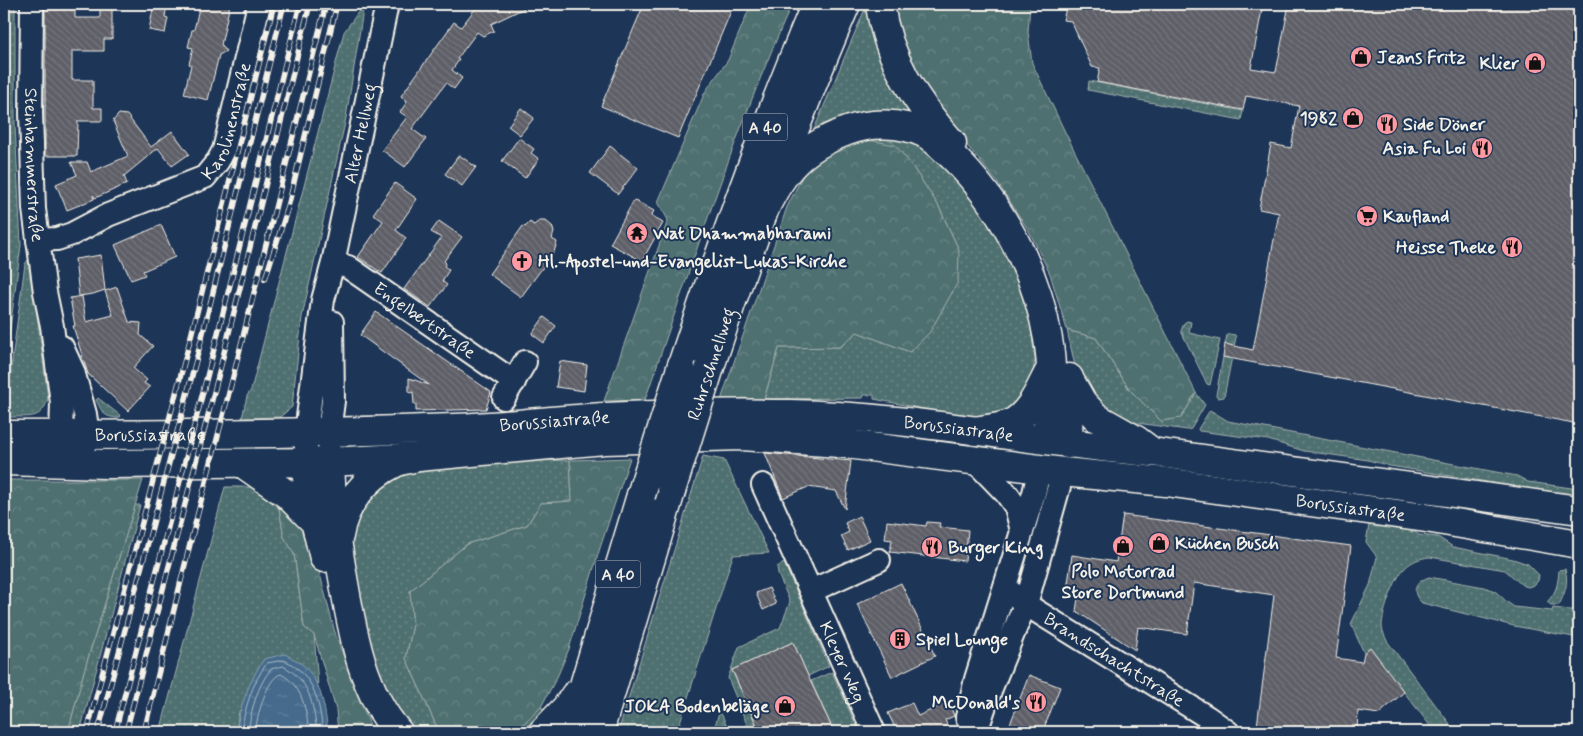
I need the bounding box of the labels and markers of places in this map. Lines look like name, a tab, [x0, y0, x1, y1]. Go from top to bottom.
shop icon: Jeans Fritz	[1349, 45, 1373, 69]
place label: Jeans Fritz	[1377, 46, 1466, 70]
shop icon: Klier	[1523, 51, 1547, 75]
place label: Klier	[1479, 52, 1519, 76]
shop icon: 1982	[1341, 106, 1365, 130]
place label: 1982	[1300, 107, 1337, 131]
restaurant icon: Side Döner	[1375, 112, 1399, 136]
place label: Side Döner	[1403, 113, 1486, 137]
restaurant icon: Asia Fu Loi	[1470, 136, 1494, 160]
place label: Asia Fu Loi	[1383, 137, 1466, 161]
supermarket icon: Kaufland	[1355, 204, 1379, 228]
place label: Kaufland	[1383, 205, 1449, 229]
temple icon: Wat Dhammabharami	[625, 221, 649, 245]
place label: Wat Dhammabharami	[652, 222, 831, 246]
restaurant icon: Heisse Theke	[1500, 235, 1524, 259]
place label: Heisse Theke	[1396, 236, 1497, 260]
church icon: Hl.-Apostel-und-Evangelist-Lukas-Kirche	[510, 249, 534, 273]
place label: Hl.-Apostel-und-Evangelist-Lukas-Kirche	[538, 250, 847, 276]
shop icon: Küchen Busch	[1147, 531, 1171, 555]
place label: Küchen Busch	[1175, 532, 1279, 556]
shop icon: Polo Motorrad Store Dortmund	[1111, 534, 1135, 558]
restaurant icon: Burger King	[920, 535, 944, 559]
place label: Burger King	[948, 536, 1043, 562]
place label: Polo Motorrad Store Dortmund	[1062, 560, 1184, 605]
building icon: Spiel Lounge	[888, 627, 912, 651]
place label: Spiel Lounge	[916, 628, 1008, 654]
restaurant icon: McDonald's	[1024, 690, 1048, 714]
place label: McDonald's	[932, 691, 1020, 715]
shop icon: JOKA Bodenbeläge	[773, 694, 797, 718]
place label: JOKA Bodenbeläge	[624, 695, 769, 719]

